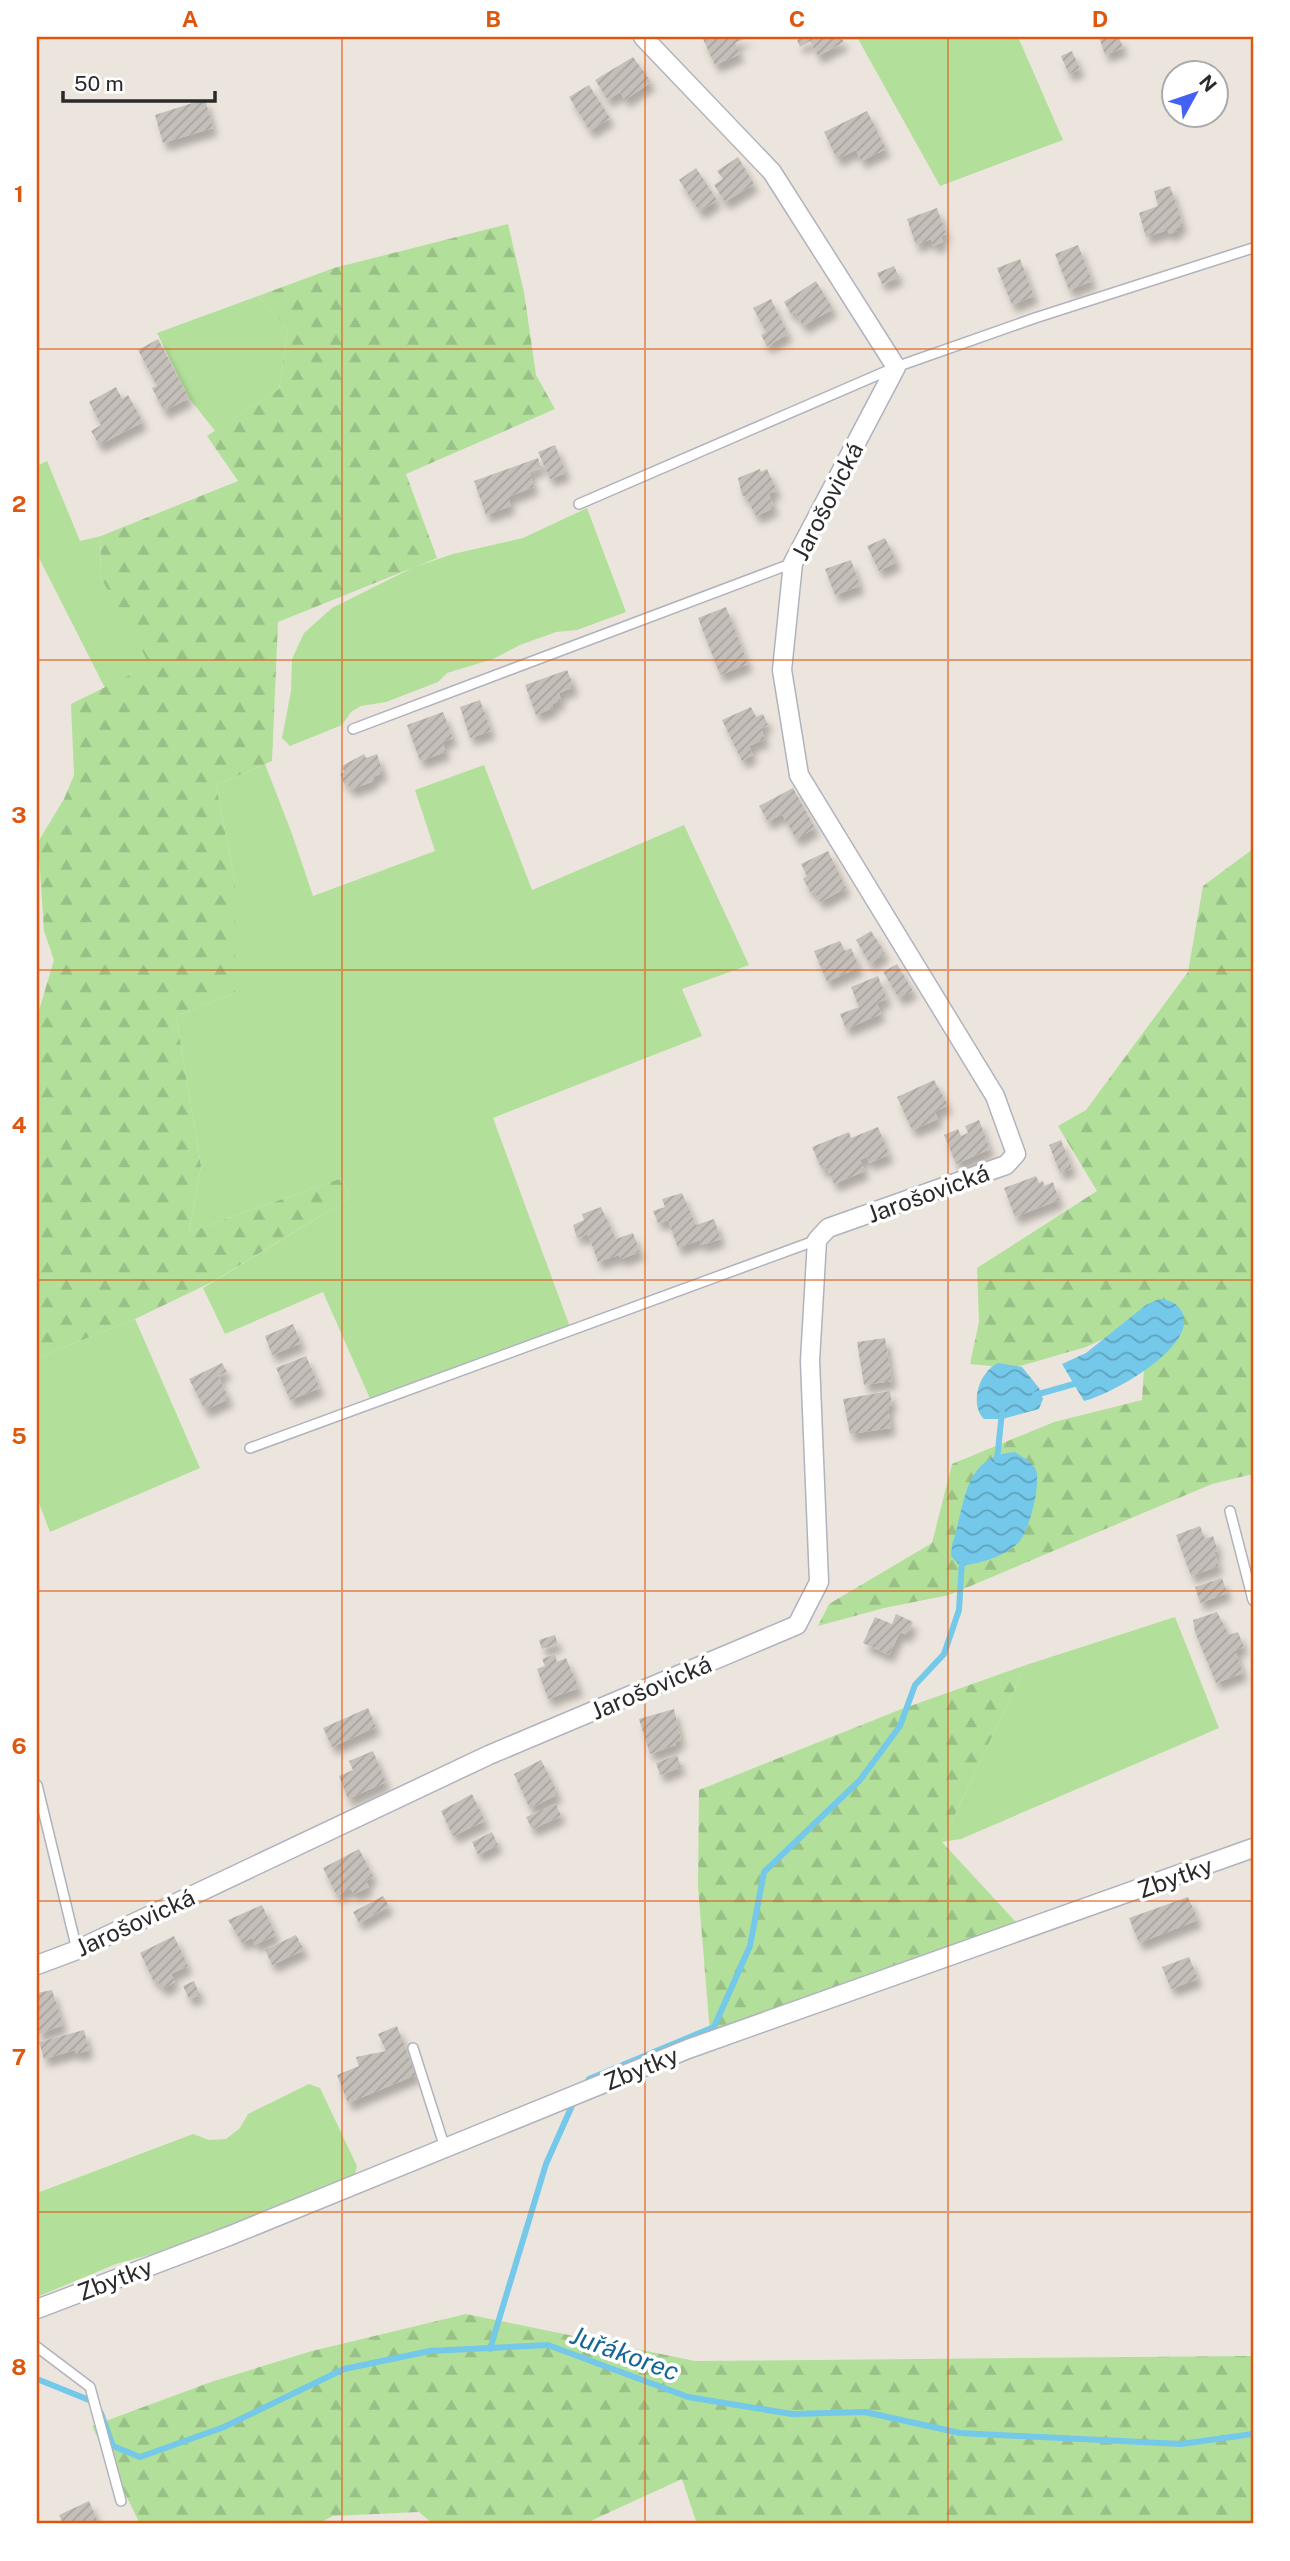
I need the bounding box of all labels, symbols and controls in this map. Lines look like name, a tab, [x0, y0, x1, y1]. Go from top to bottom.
text: A	[182, 5, 199, 32]
text: B	[485, 5, 501, 32]
text: C	[789, 5, 805, 32]
text: D	[1092, 5, 1108, 32]
scale bar	[63, 60, 215, 104]
north arrow	[1160, 60, 1230, 130]
text: N	[1195, 70, 1221, 96]
text: 50 m	[74, 71, 124, 96]
text: 1	[14, 180, 24, 207]
street label: Jarošovická	[785, 438, 869, 564]
text: 2	[12, 490, 26, 517]
text: 3	[11, 801, 27, 828]
text: 4	[11, 1111, 27, 1138]
street label: Jarošovická	[863, 1158, 993, 1228]
text: 5	[11, 1422, 27, 1449]
street label: Jarošovická	[587, 1649, 715, 1725]
text: 6	[11, 1732, 27, 1759]
street label: Zbytky	[1134, 1850, 1217, 1903]
street label: Jarošovická	[71, 1882, 199, 1962]
street label: Zbytky	[600, 2040, 683, 2096]
text: 7	[12, 2043, 26, 2070]
street label: Zbytky	[74, 2252, 157, 2306]
water label: Juřákorec	[567, 2319, 683, 2387]
text: 8	[11, 2353, 27, 2380]

